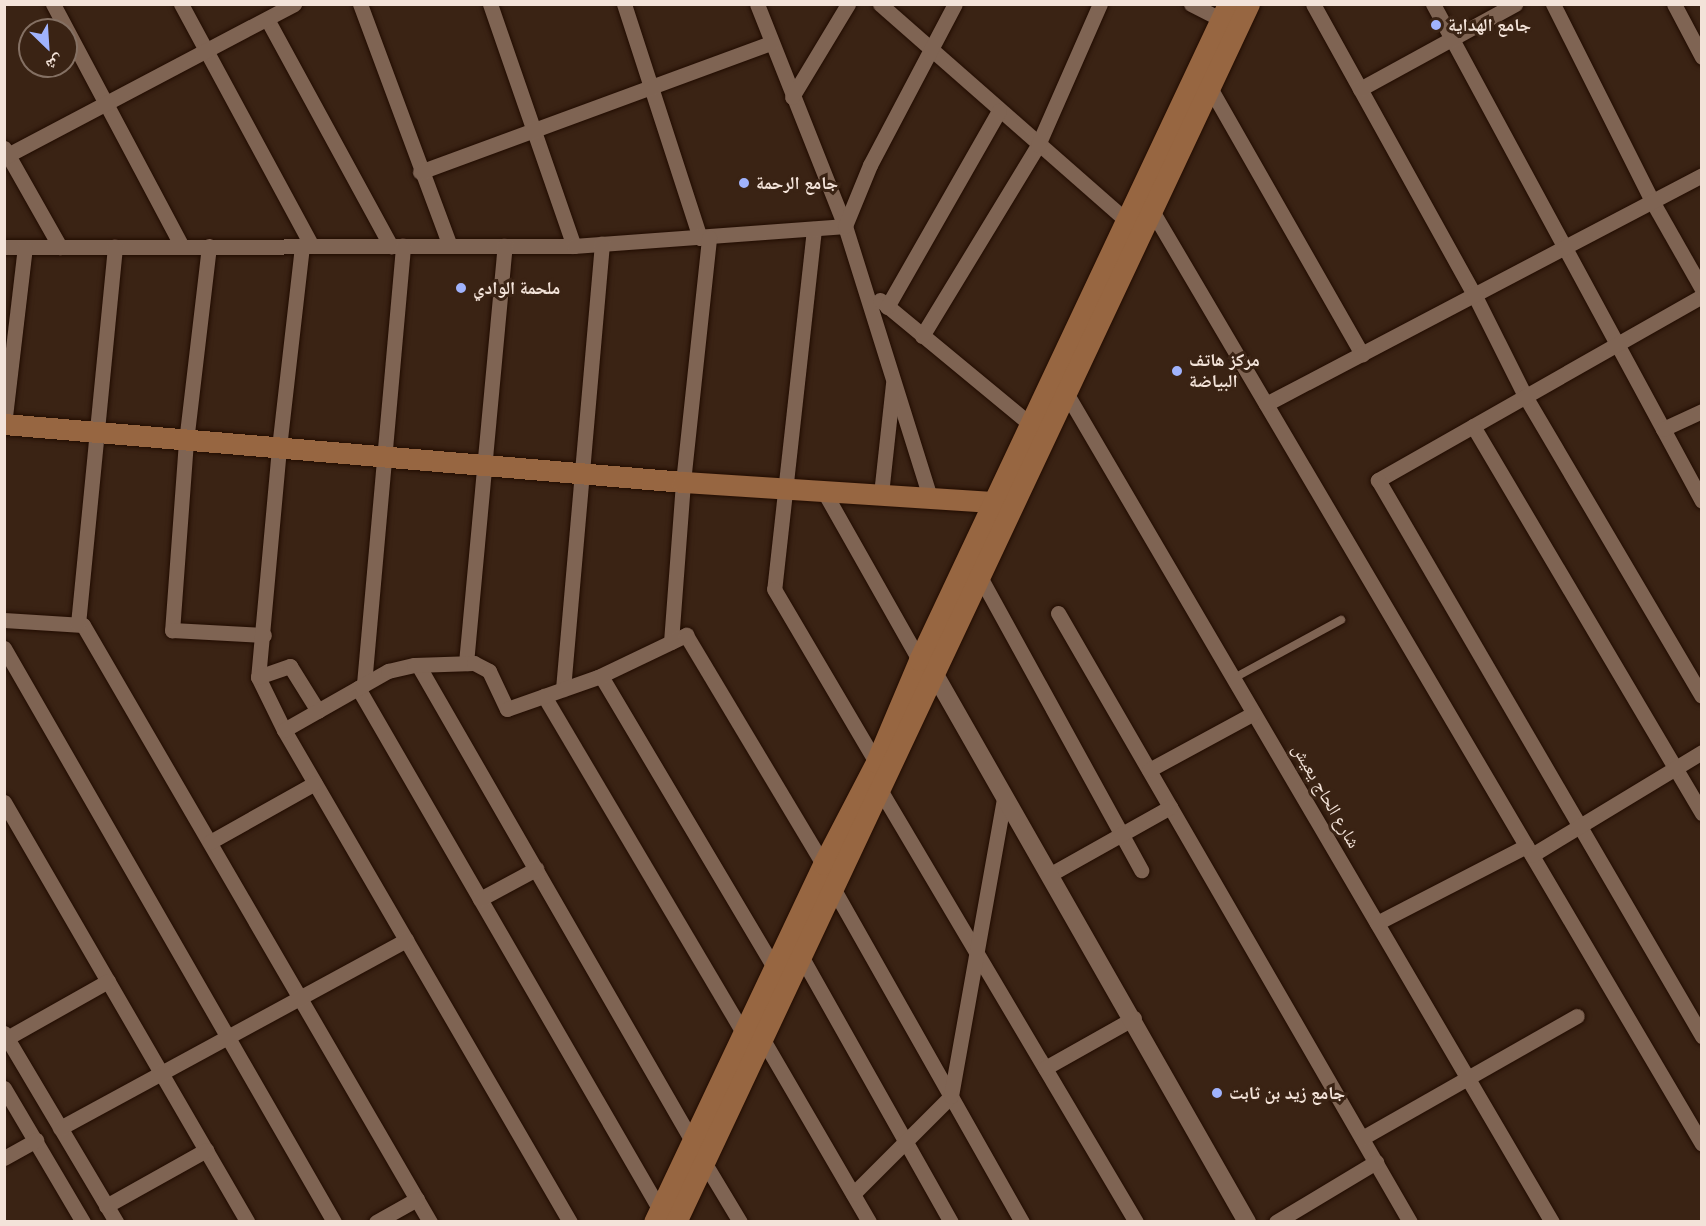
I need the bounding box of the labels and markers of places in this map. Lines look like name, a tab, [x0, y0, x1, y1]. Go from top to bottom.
place label: جامع الهداية	[1448, 14, 1531, 36]
marker: جامع الهداية	[1429, 18, 1443, 32]
place label: جامع الرحمة	[756, 172, 838, 194]
marker: جامع الرحمة	[737, 176, 751, 190]
place label: ملحمة الوادي	[473, 277, 560, 299]
marker: ملحمة الوادي	[454, 281, 468, 295]
place label: مركز هاتف البياضة	[1189, 350, 1260, 392]
marker: مركز هاتف البياضة	[1170, 364, 1184, 378]
place label: جامع زيد بن ثابت	[1229, 1082, 1345, 1104]
marker: جامع زيد بن ثابت	[1210, 1086, 1224, 1100]

